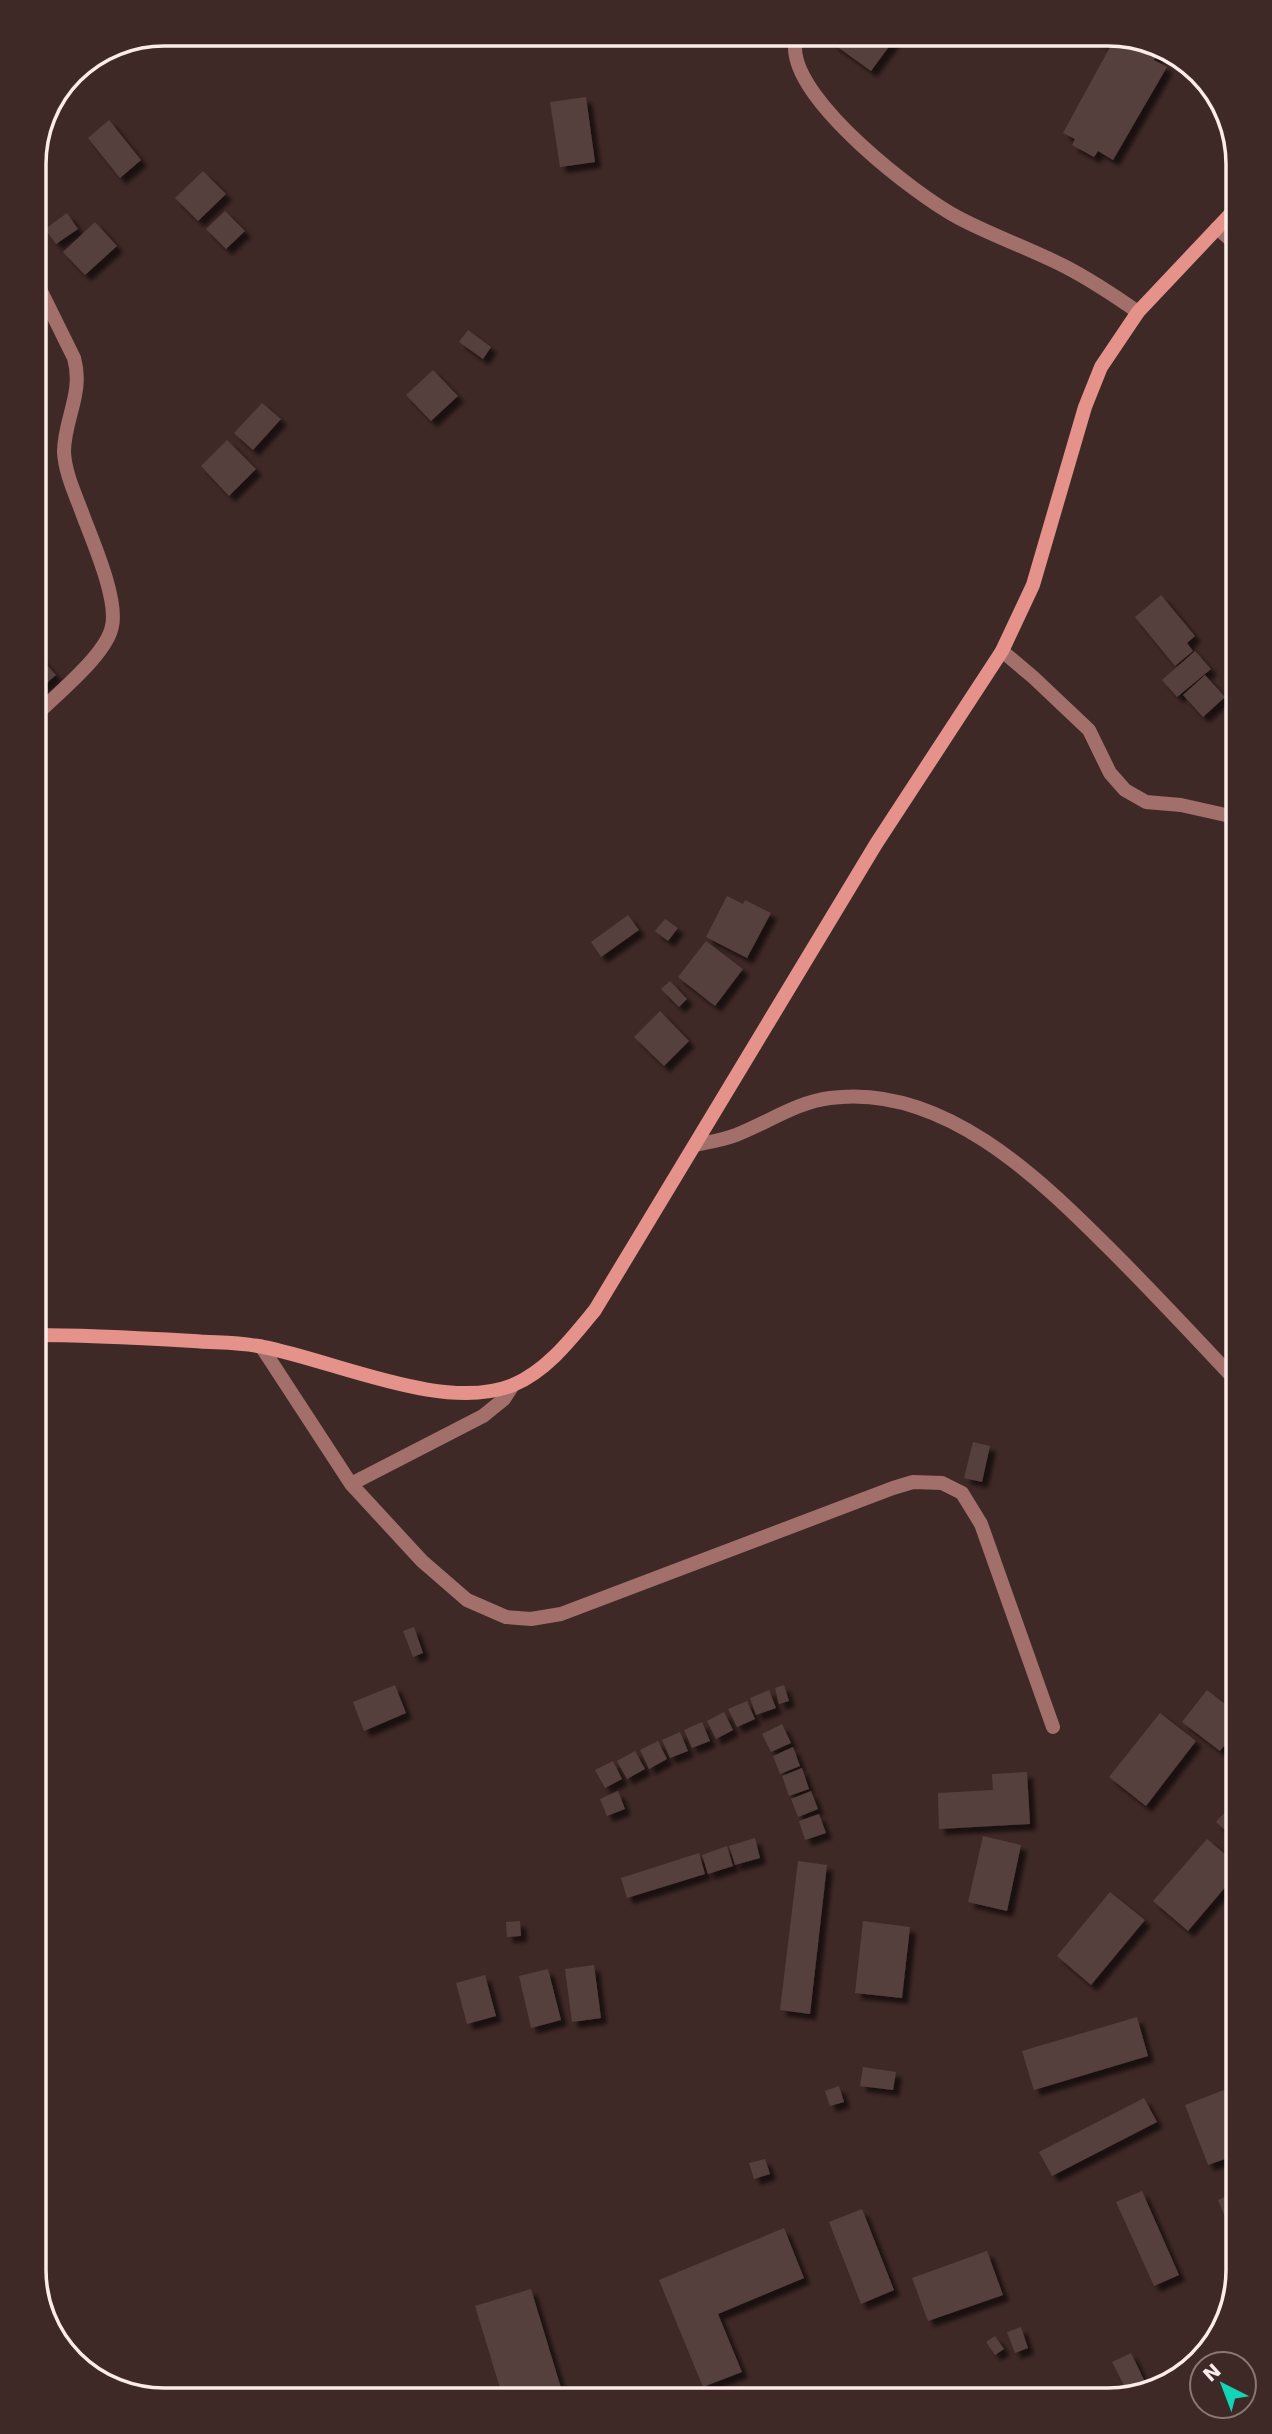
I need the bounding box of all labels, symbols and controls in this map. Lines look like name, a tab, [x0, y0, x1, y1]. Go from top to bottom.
north arrow	[1188, 2350, 1258, 2420]
text: N	[1198, 2359, 1225, 2386]

